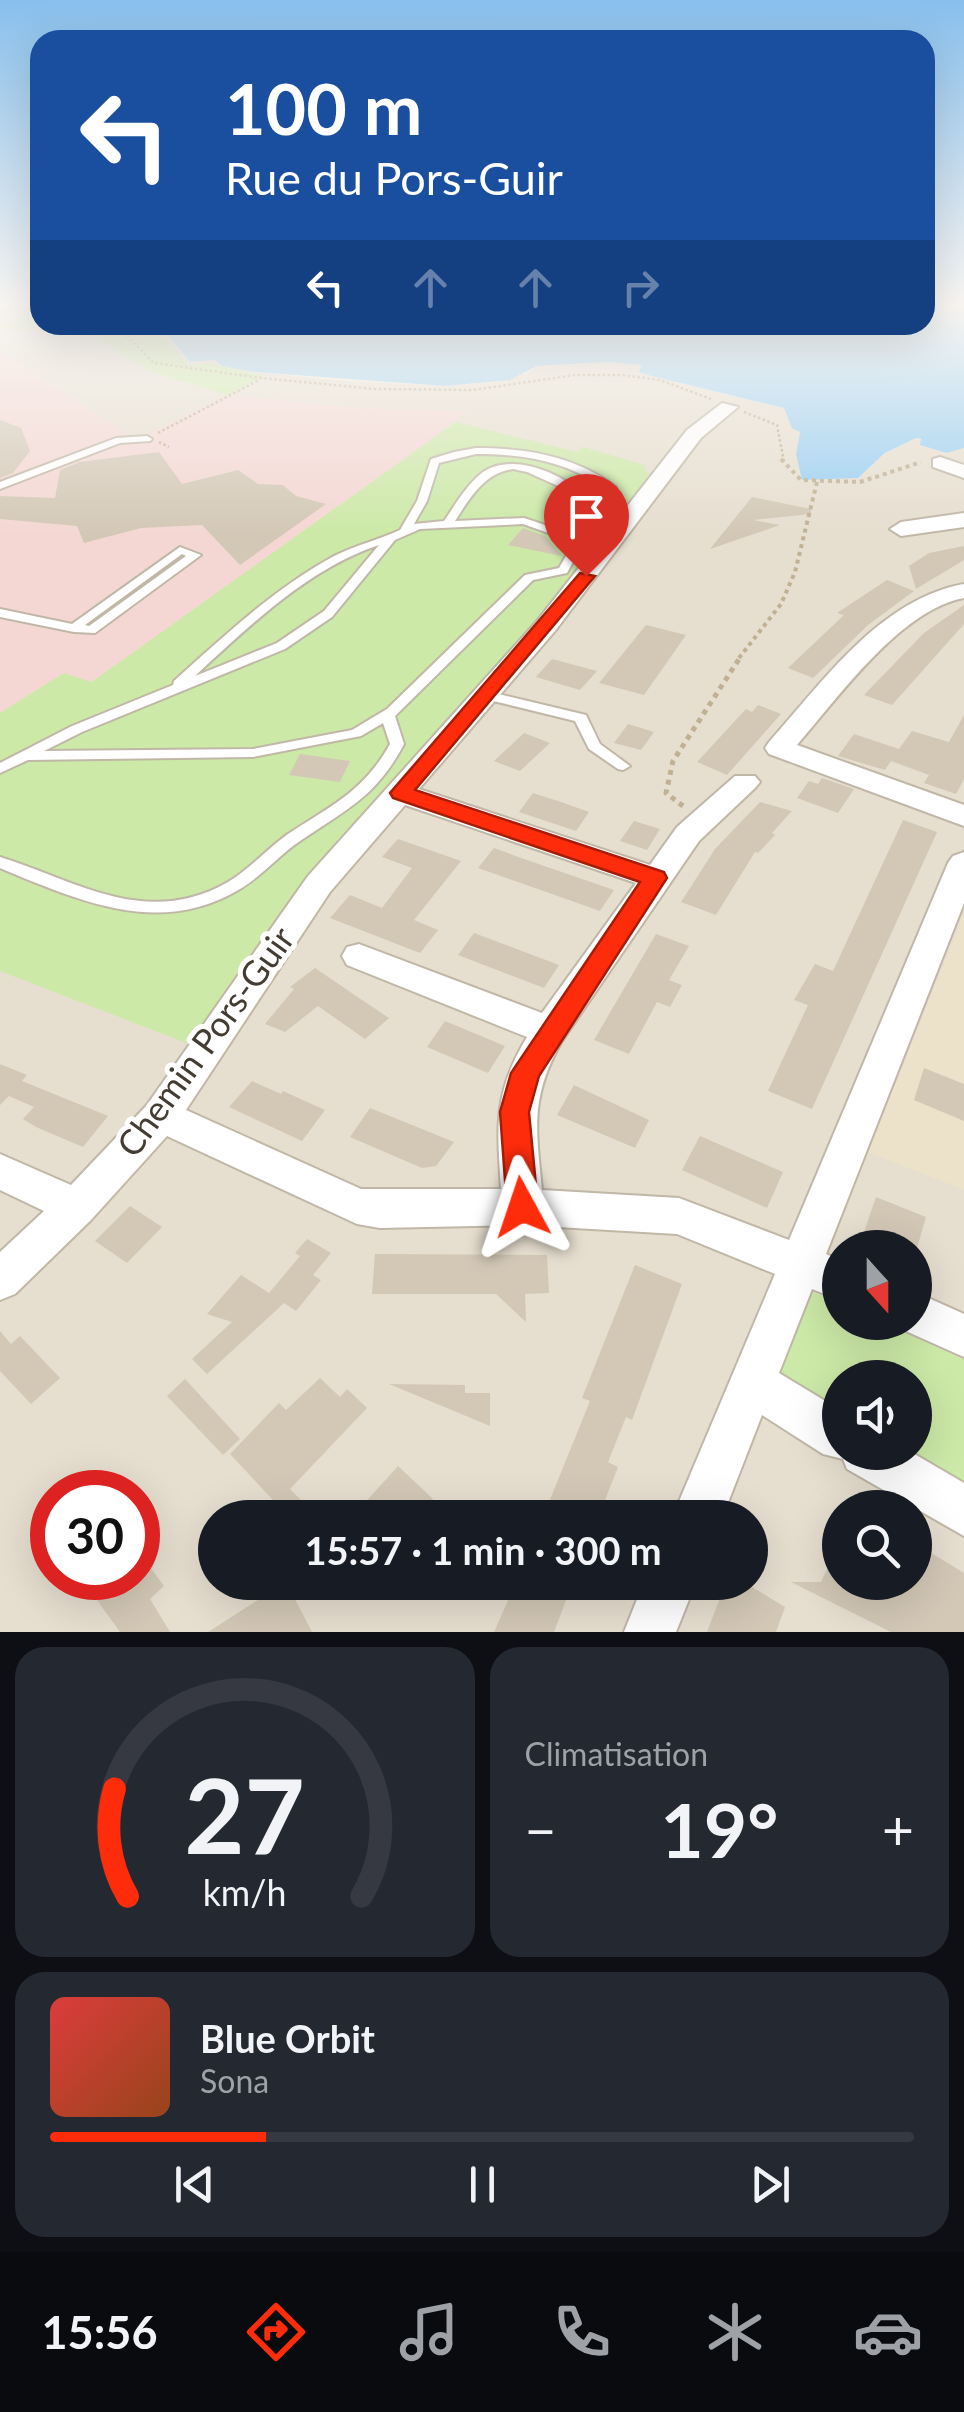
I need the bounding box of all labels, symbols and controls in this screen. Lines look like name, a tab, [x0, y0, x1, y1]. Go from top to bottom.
text: 100 m	[225, 66, 422, 150]
icon: left	[60, 70, 190, 200]
text: Rue du Pors-Guir	[225, 151, 563, 205]
icon: left	[298, 260, 353, 315]
icon: ahead	[403, 260, 458, 315]
icon: ahead	[508, 260, 563, 315]
icon: right	[613, 260, 668, 315]
pin	[544, 474, 629, 577]
icon: arrive	[559, 489, 614, 544]
street label: Chemin Pors-Guir	[107, 918, 302, 1164]
position arrow	[470, 1155, 574, 1259]
north arrow	[822, 1230, 932, 1340]
map controls	[822, 1230, 932, 1600]
button: sound	[822, 1360, 932, 1470]
speed limit sign: 30	[30, 1470, 160, 1600]
button: search	[822, 1490, 932, 1600]
text: 15:57 · 1 min · 300 m	[304, 1527, 662, 1573]
text: Climatisation	[525, 1734, 708, 1773]
text: 27	[184, 1751, 305, 1876]
text: 19°	[660, 1784, 778, 1874]
text: −	[525, 1796, 556, 1862]
text: +	[882, 1796, 914, 1862]
text: km/h	[203, 1871, 287, 1914]
text: Blue Orbit	[200, 2015, 375, 2061]
text: Sona	[200, 2061, 269, 2100]
icon: previous	[167, 2157, 222, 2212]
icon: pause	[455, 2157, 510, 2212]
icon: next	[743, 2157, 798, 2212]
icon: directions	[241, 2297, 311, 2367]
icon: music	[394, 2297, 464, 2367]
icon: phone	[547, 2297, 617, 2367]
icon: climate	[700, 2297, 770, 2367]
icon: car	[853, 2297, 923, 2367]
text: 15:56	[42, 2305, 158, 2359]

